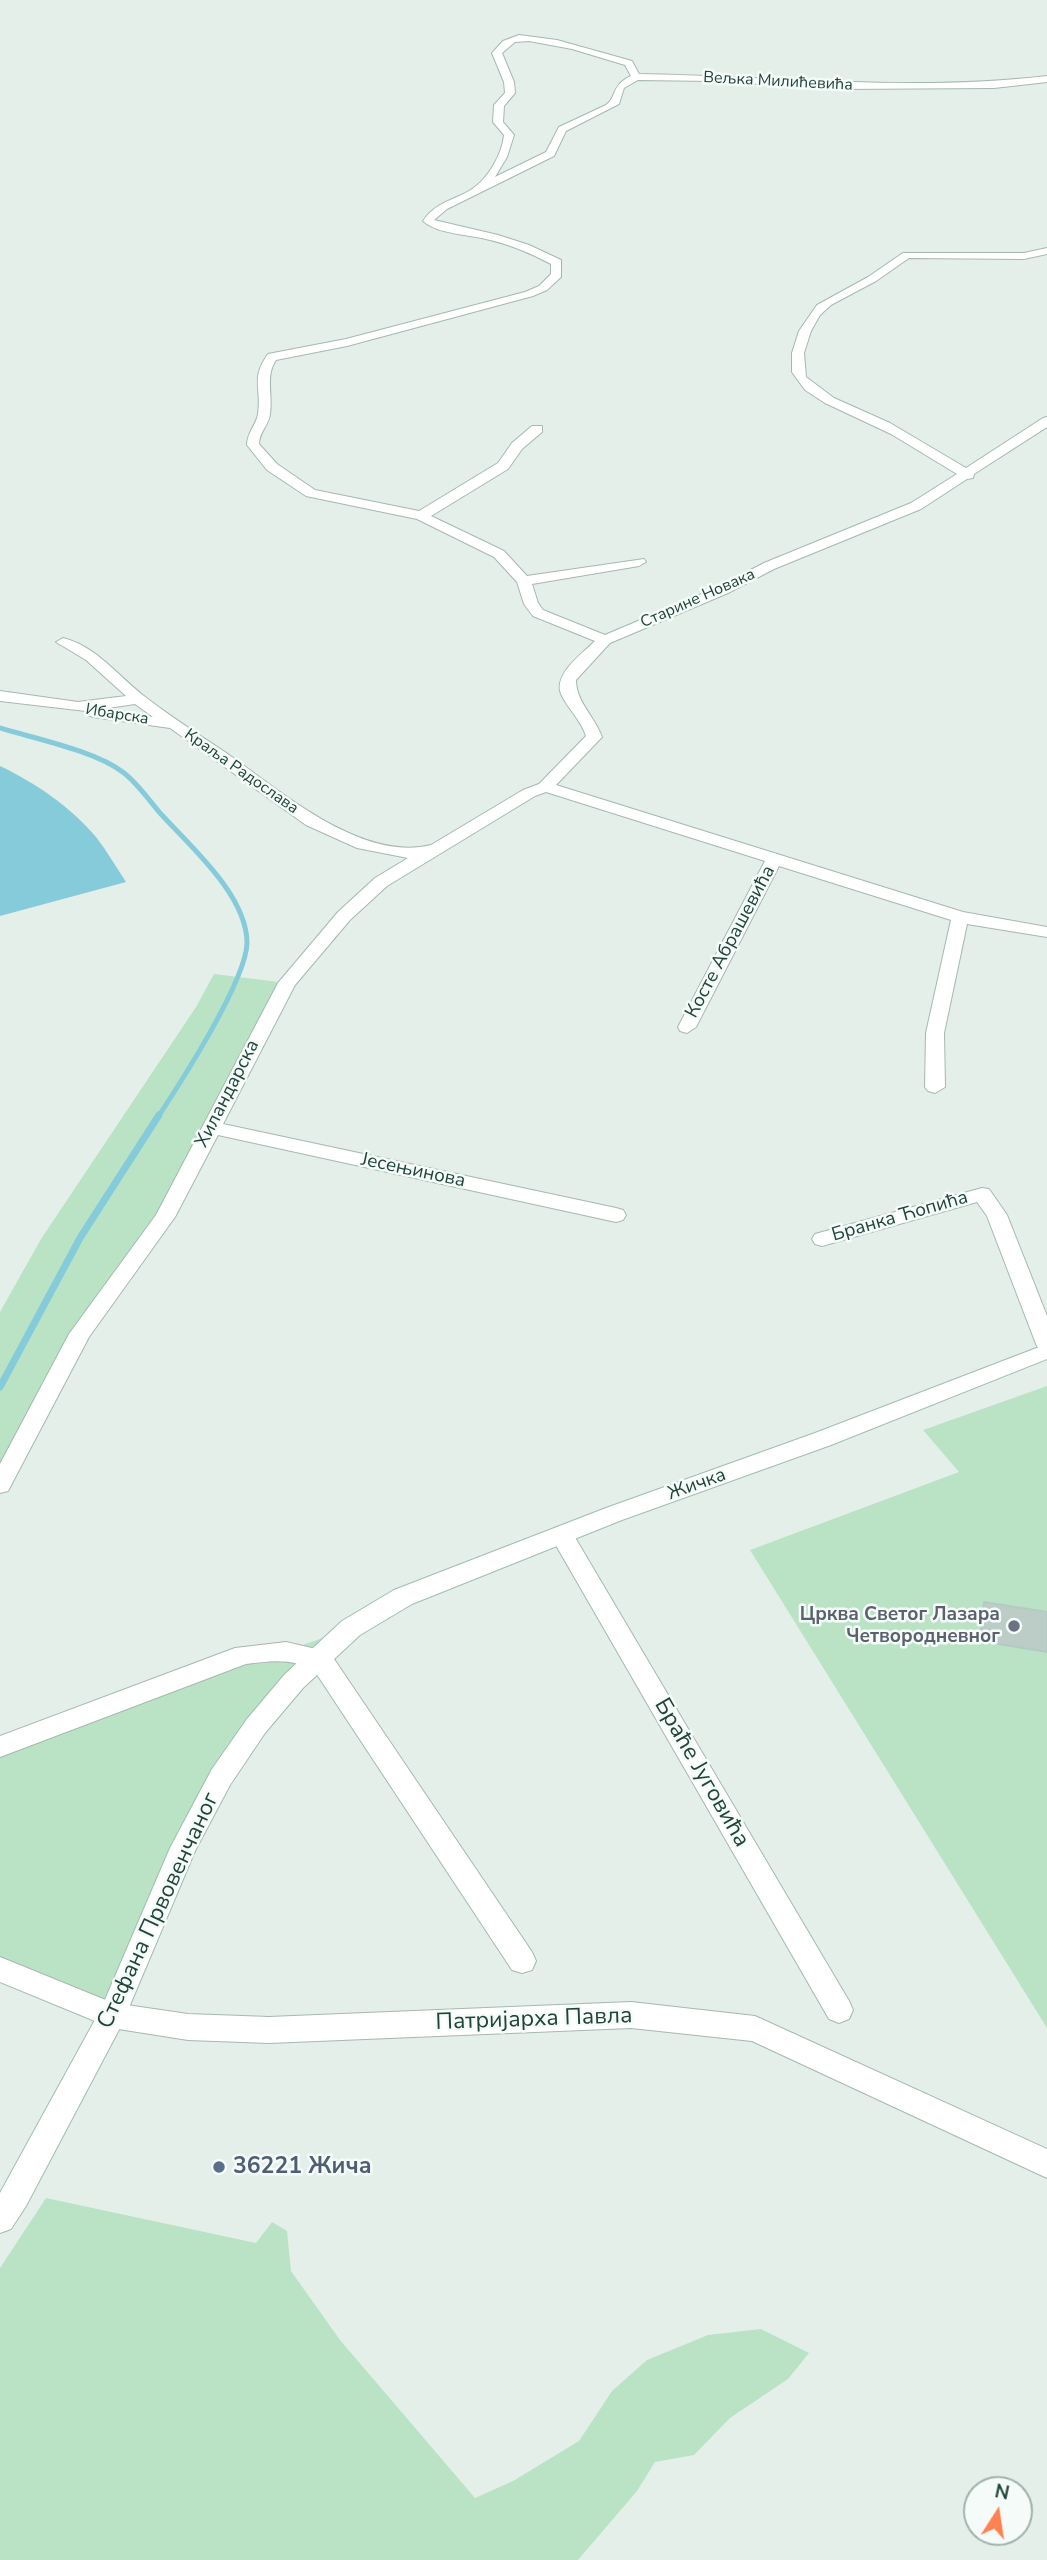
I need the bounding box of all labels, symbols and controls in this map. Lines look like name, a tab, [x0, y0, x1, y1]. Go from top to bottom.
street label: Вељка Милићевића	[703, 68, 853, 96]
street label: Старине Новака	[638, 565, 758, 633]
street label: Ибарска	[84, 701, 150, 729]
street label: Краља Радослава	[180, 725, 302, 819]
street label: Косте Абрашевића	[681, 862, 781, 1022]
street label: Хиландарска	[191, 1036, 265, 1152]
street label: Јесењинова	[359, 1149, 467, 1193]
street label: Бранка Ћопића	[829, 1187, 971, 1247]
street label: Жичка	[665, 1464, 729, 1506]
place label: Црква Светог Лазара Четвородневног	[800, 1604, 1000, 1648]
marker: Црква Светог Лазара Четвородневног	[1006, 1618, 1022, 1634]
street label: Браће Југовића	[647, 1694, 755, 1852]
street label: Стефана Првовенчаног	[92, 1789, 226, 2033]
street label: Патријарха Павла	[435, 2003, 633, 2037]
place label: 36221 Жича	[233, 2153, 372, 2181]
marker: 36221 Жича	[211, 2159, 227, 2175]
north arrow	[963, 2476, 1033, 2546]
text: N	[992, 2478, 1012, 2507]

